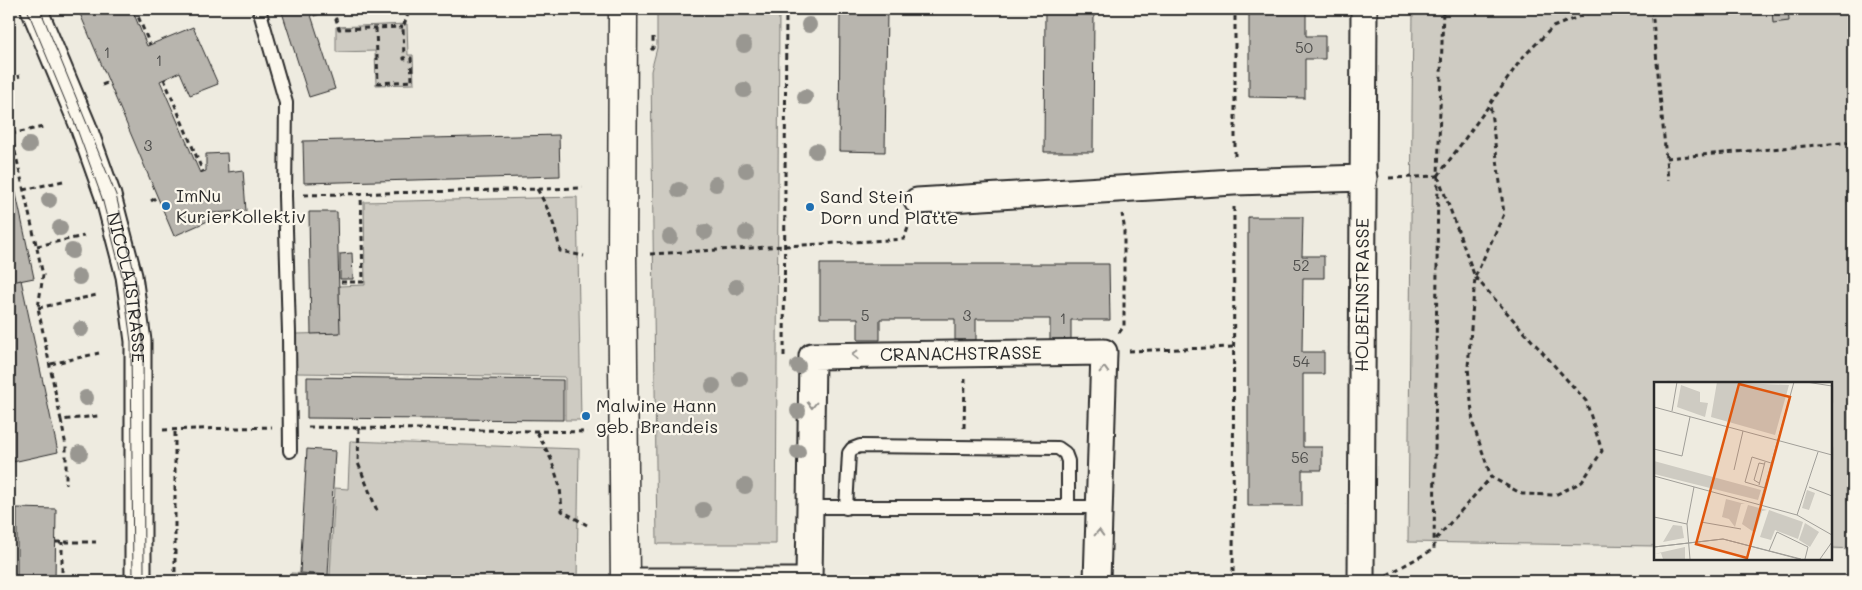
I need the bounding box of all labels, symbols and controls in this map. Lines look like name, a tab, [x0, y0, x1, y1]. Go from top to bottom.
house number: 50	[1295, 37, 1313, 57]
house number: 1	[104, 42, 110, 62]
house number: 1	[156, 50, 162, 70]
house number: 3	[144, 135, 153, 155]
place label: ImNu KurierKollektiv	[176, 183, 306, 228]
place label: Sand Stein Dorn und Platte	[820, 184, 959, 229]
marker: ImNu KurierKollektiv	[160, 200, 172, 212]
marker: Sand Stein Dorn und Platte	[804, 201, 816, 213]
street label: NICOLAISTRASSE	[102, 209, 151, 363]
street label: HOLBEINSTRASSE	[1349, 218, 1374, 372]
house number: 52	[1292, 255, 1310, 275]
house number: 5	[861, 305, 869, 325]
house number: 3	[963, 305, 972, 325]
house number: 1	[1060, 308, 1066, 328]
street label: CRANACHSTRASSE	[880, 340, 1042, 366]
one-way arrow	[850, 350, 858, 361]
house number: 54	[1292, 351, 1310, 371]
one-way arrow	[1098, 366, 1109, 374]
inset map	[1654, 382, 1832, 560]
place label: Malwine Hann geb. Brandeis	[596, 393, 718, 438]
one-way arrow	[806, 401, 817, 409]
marker: Malwine Hann geb. Brandeis	[580, 410, 592, 422]
house number: 56	[1291, 447, 1309, 467]
one-way arrow	[1093, 528, 1104, 536]

